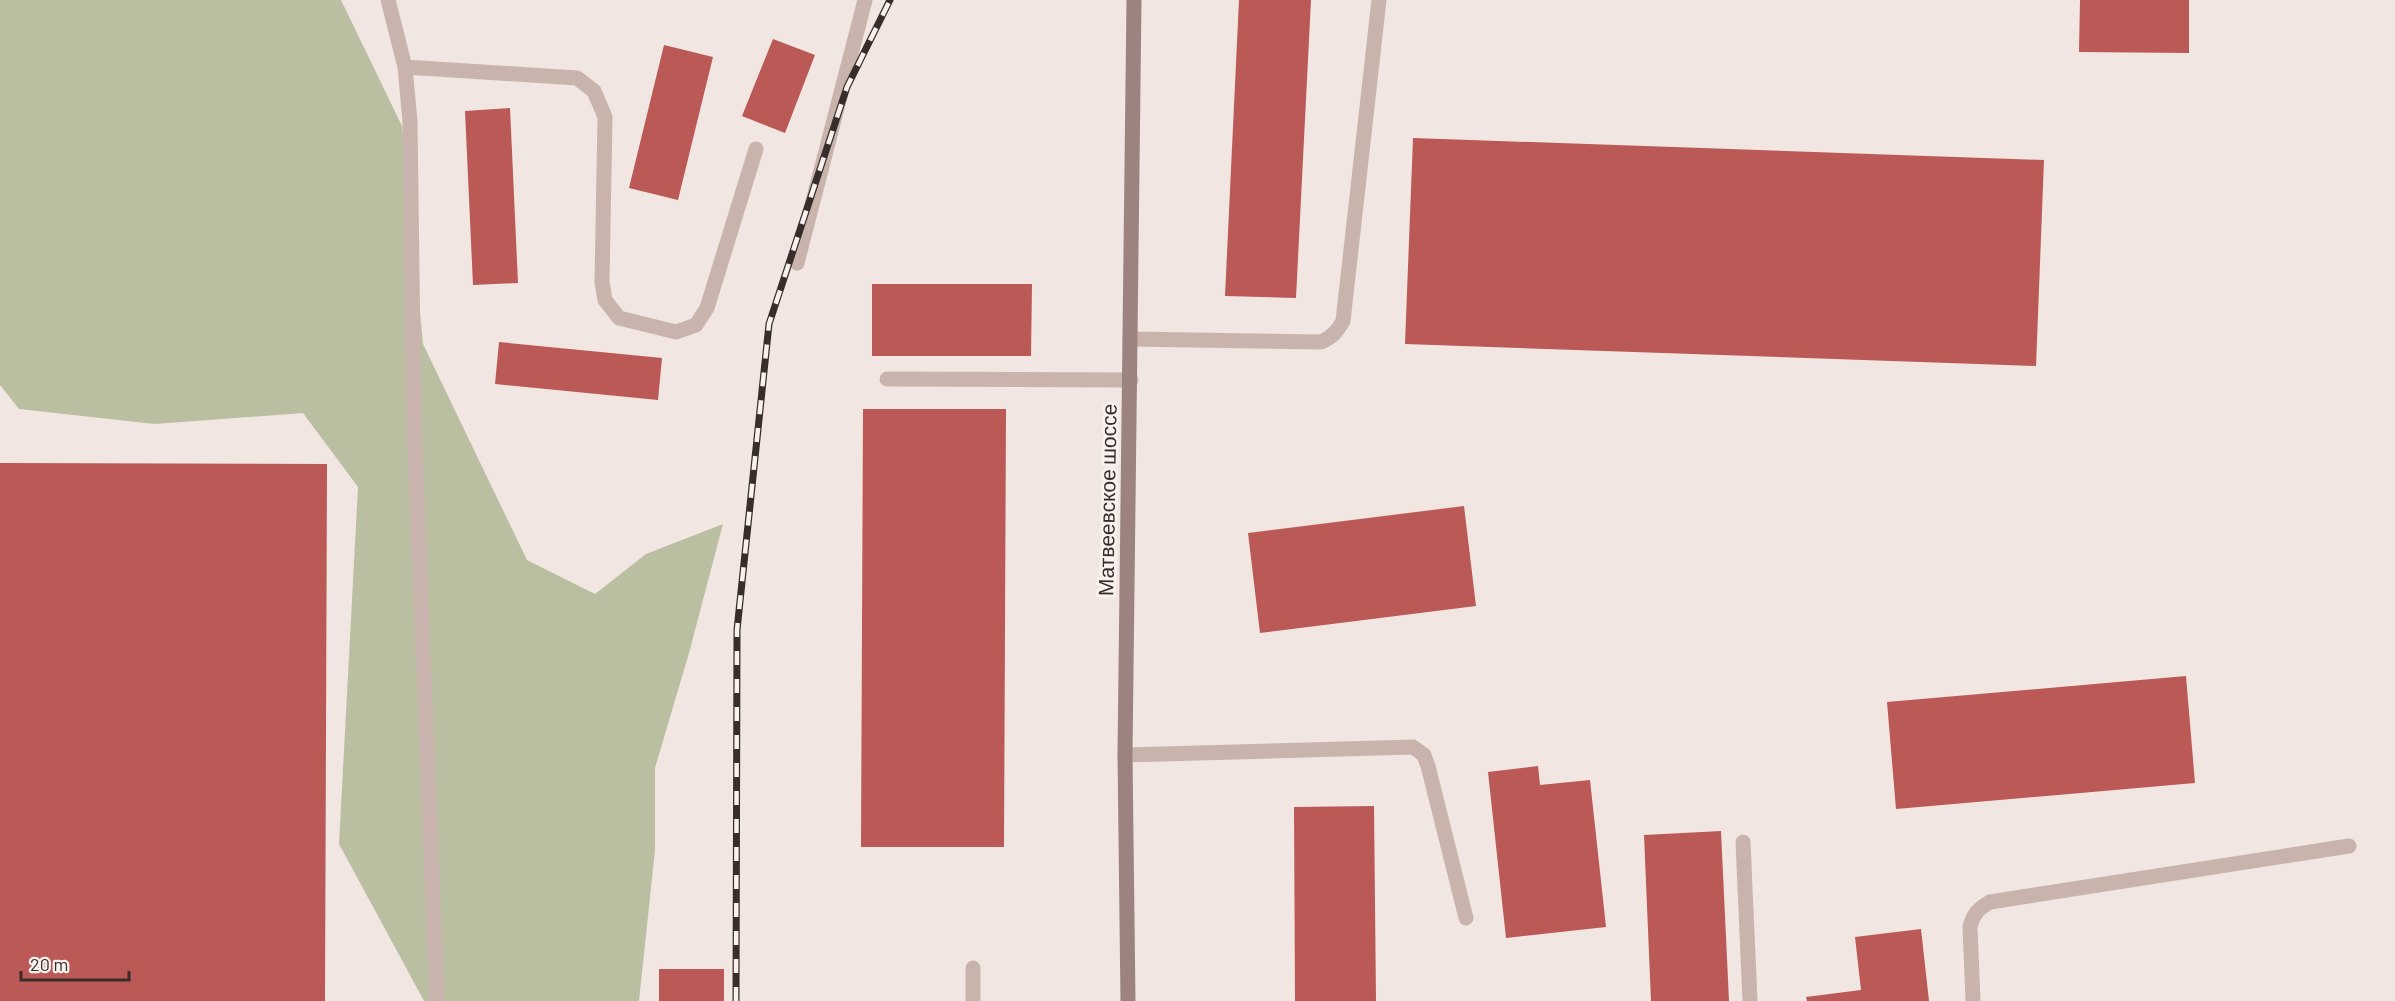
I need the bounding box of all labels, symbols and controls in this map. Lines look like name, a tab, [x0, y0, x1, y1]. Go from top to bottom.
street label: Матвеевское шоссе	[1092, 404, 1121, 596]
scale bar	[21, 944, 129, 982]
text: 20 m	[30, 953, 68, 975]

